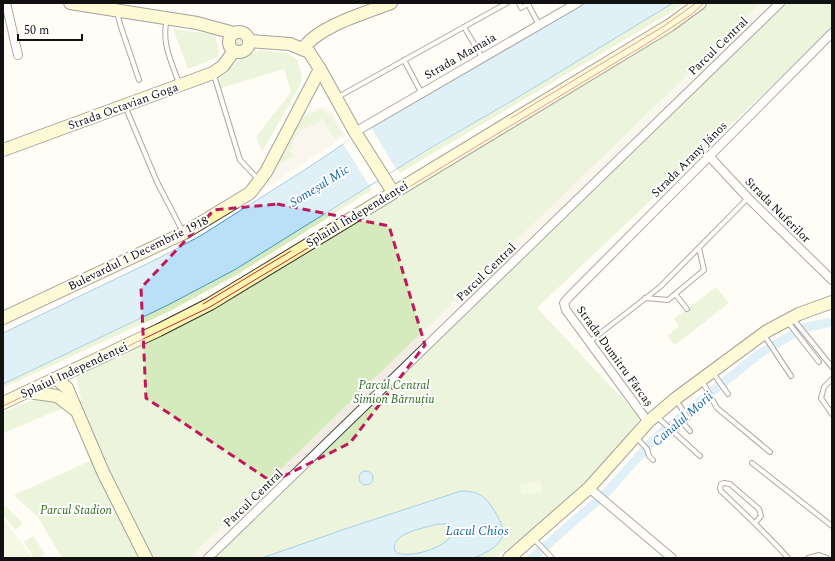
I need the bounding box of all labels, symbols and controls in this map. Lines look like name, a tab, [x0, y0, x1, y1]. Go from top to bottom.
street label: Parcul Central	[684, 13, 753, 80]
scale bar	[18, 16, 82, 42]
text: 50 m	[24, 21, 49, 40]
street label: Strada Mamaia	[421, 28, 500, 85]
street label: Strada Octavian Goga	[65, 78, 181, 135]
street label: Strada Arany János	[647, 117, 732, 202]
water label: Someșul Mic	[286, 159, 354, 212]
street label: Strada Nuferilor	[740, 173, 815, 248]
street label: Splaiul Independenței	[302, 176, 412, 253]
street label: Bulevardul 1 Decembrie 1918	[65, 211, 212, 296]
street label: Parcul Central	[452, 239, 521, 306]
street label: Strada Dumitru Fărcaș	[571, 302, 658, 411]
street label: Splaiul Independenței	[17, 337, 131, 404]
park label: Parcul Central Simion Bărnuțiu	[353, 376, 435, 409]
water label: Canalul Morii	[648, 386, 718, 451]
street label: Parcul Central	[219, 465, 288, 532]
park label: Parcul Stadion	[40, 501, 113, 520]
water label: Lacul Chios	[445, 521, 509, 541]

